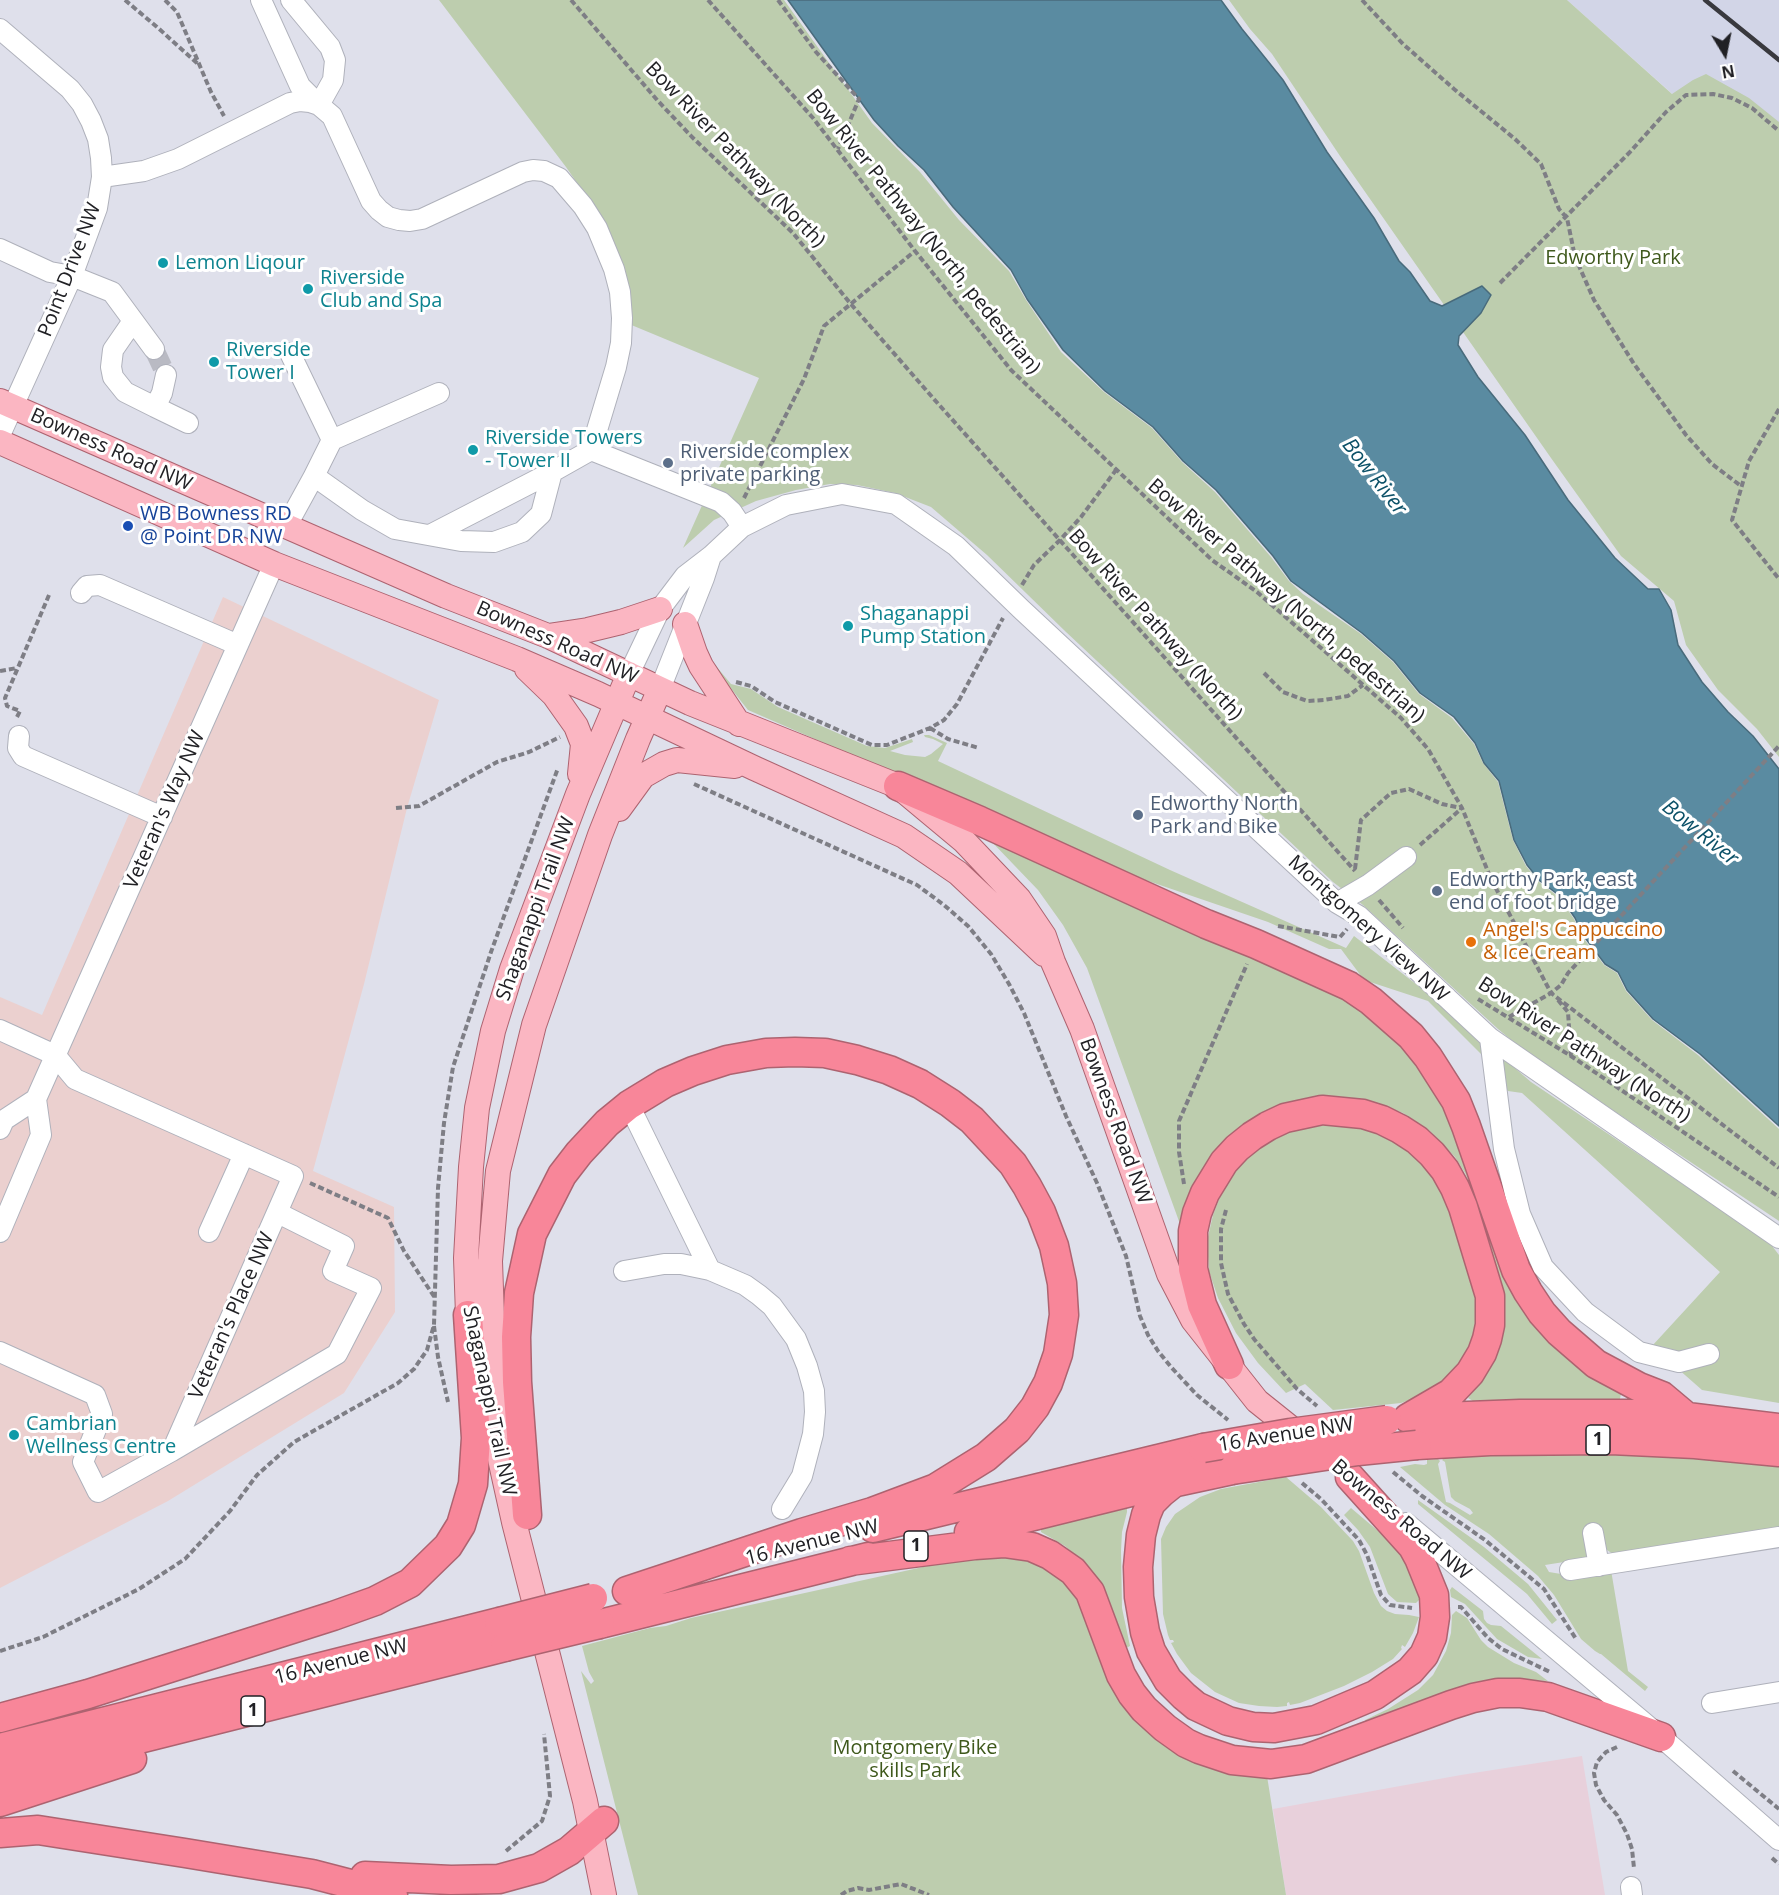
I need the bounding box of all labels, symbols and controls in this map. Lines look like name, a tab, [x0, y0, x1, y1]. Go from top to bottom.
north arrow	[1695, 24, 1755, 84]
street label: Bow River Pathway (North)	[640, 57, 830, 253]
text: N	[1720, 60, 1736, 84]
street label: Bow River Pathway (North, pedestrian)	[801, 85, 1045, 379]
street label: Point Drive NW	[33, 200, 107, 340]
park label: Edworthy Park	[1545, 246, 1681, 270]
place label: Lemon Liqour	[175, 251, 305, 275]
marker: Lemon Liqour	[156, 256, 170, 270]
place label: Riverside Club and Spa	[320, 266, 442, 313]
marker: Riverside Club and Spa	[301, 282, 315, 296]
place label: Riverside Tower I	[226, 338, 311, 385]
marker: Riverside Tower I	[207, 355, 221, 369]
street label: Bowness Road NW	[26, 404, 196, 496]
place label: Riverside Towers - Tower II	[485, 426, 643, 473]
water label: Bow River	[1336, 434, 1412, 520]
place label: Riverside complex private parking	[680, 440, 849, 487]
marker: Riverside Towers - Tower II	[466, 443, 480, 457]
marker: Riverside complex private parking	[661, 456, 675, 470]
street label: Bow River Pathway (North, pedestrian)	[1143, 474, 1429, 728]
place label: WB Bowness RD @ Point DR NW	[140, 502, 292, 549]
marker: WB Bowness RD @ Point DR NW	[121, 519, 135, 533]
street label: Bow River Pathway (North)	[1063, 525, 1247, 725]
street label: Bowness Road NW	[472, 597, 642, 689]
place label: Shaganappi Pump Station	[860, 602, 986, 649]
marker: Shaganappi Pump Station	[841, 619, 855, 633]
street label: Veteran's Way NW	[119, 727, 211, 893]
place label: Edworthy North Park and Bike	[1150, 792, 1298, 839]
water label: Bow River	[1657, 795, 1743, 871]
marker: Edworthy North Park and Bike	[1131, 808, 1145, 822]
street label: Shaganappi Trail NW	[492, 814, 580, 1004]
street label: Montgomery View NW	[1283, 851, 1453, 1007]
place label: Edworthy Park, east end of foot bridge	[1449, 868, 1634, 915]
marker: Edworthy Park, east end of foot bridge	[1430, 884, 1444, 898]
place label: Angel's Cappuccino & Ice Cream	[1483, 918, 1663, 965]
marker: Angel's Cappuccino & Ice Cream	[1464, 935, 1478, 949]
street label: Bow River Pathway (North)	[1473, 972, 1695, 1128]
street label: Bowness Road NW	[1074, 1035, 1156, 1207]
street label: Veteran's Place NW	[184, 1229, 280, 1403]
street label: Shaganappi Trail NW	[457, 1304, 521, 1498]
place label: Cambrian Wellness Centre	[26, 1412, 176, 1459]
street label: 16 Avenue NW	[1217, 1412, 1355, 1458]
road number: 1	[1586, 1425, 1610, 1455]
marker: Cambrian Wellness Centre	[7, 1428, 21, 1442]
street label: Bowness Road NW	[1326, 1455, 1476, 1585]
street label: 16 Avenue NW	[743, 1515, 881, 1571]
road number: 1	[904, 1531, 928, 1561]
street label: 16 Avenue NW	[272, 1634, 410, 1690]
road number: 1	[241, 1696, 265, 1726]
park label: Montgomery Bike skills Park	[832, 1736, 998, 1783]

